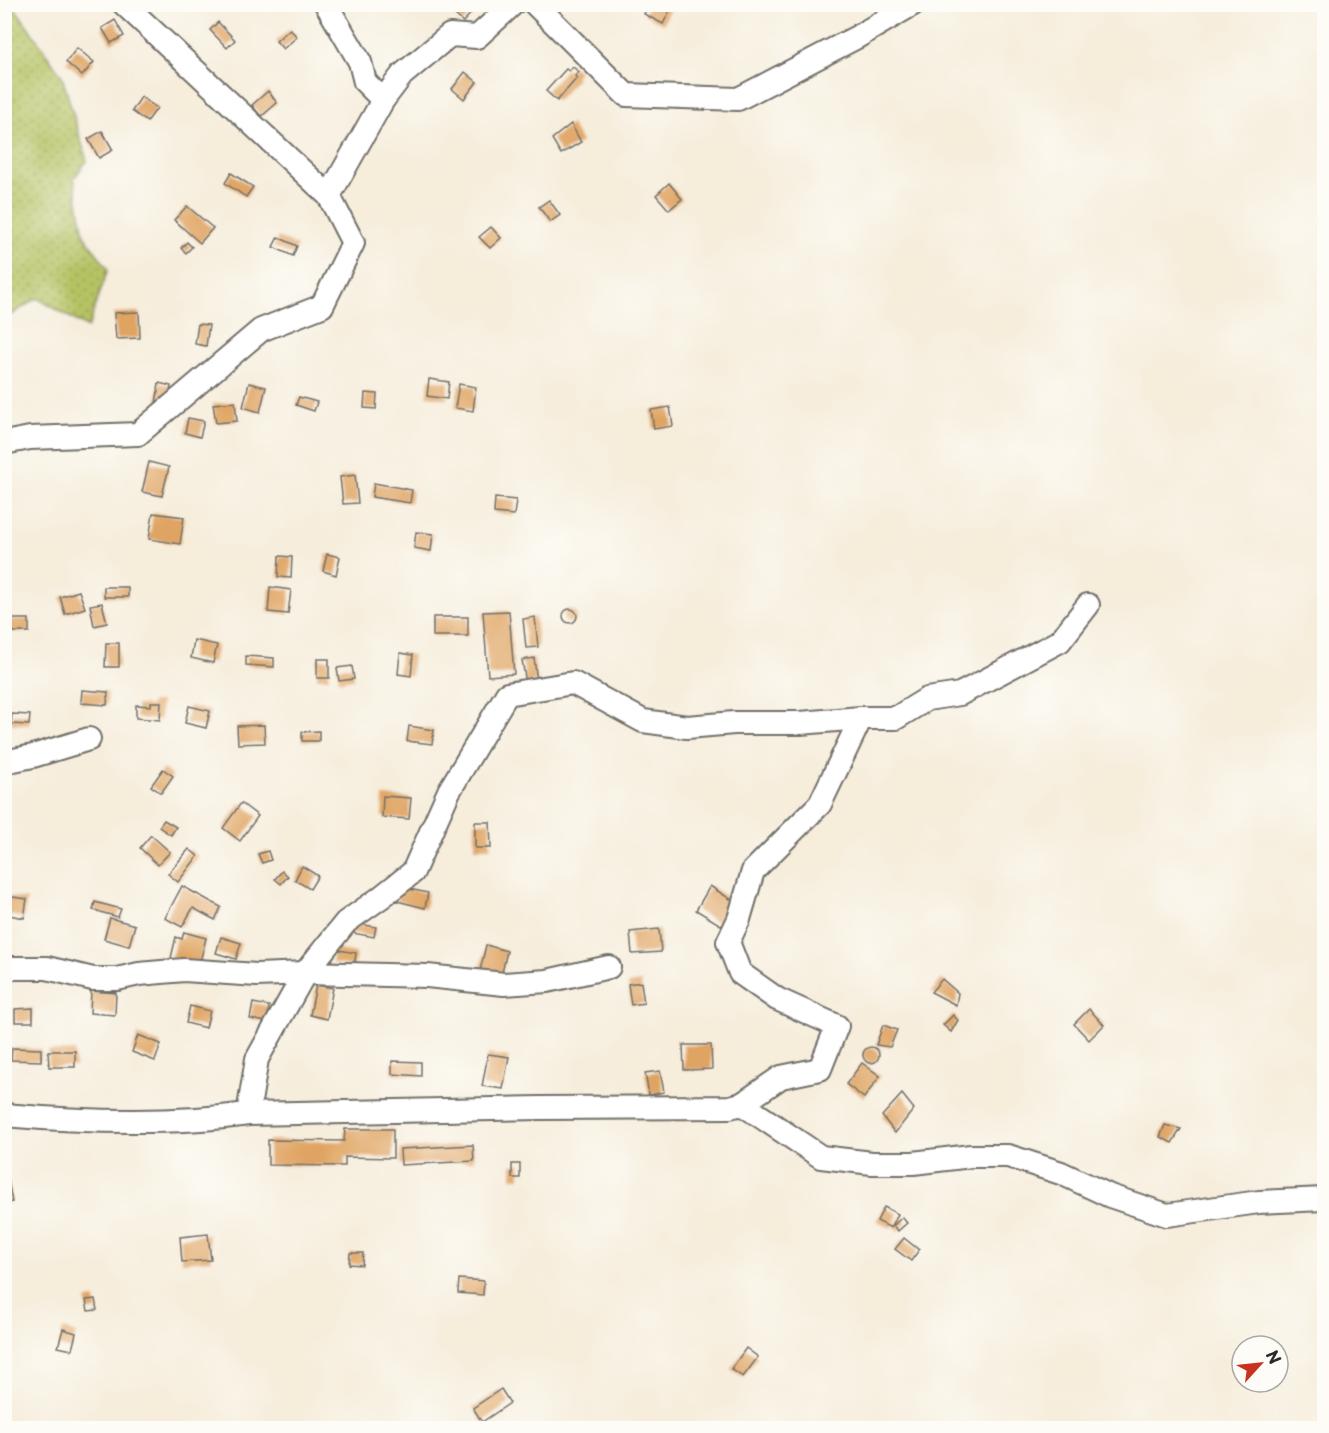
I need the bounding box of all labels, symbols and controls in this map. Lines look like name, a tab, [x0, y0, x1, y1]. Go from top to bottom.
north arrow	[1230, 1334, 1290, 1394]
text: N	[1261, 1346, 1288, 1368]

